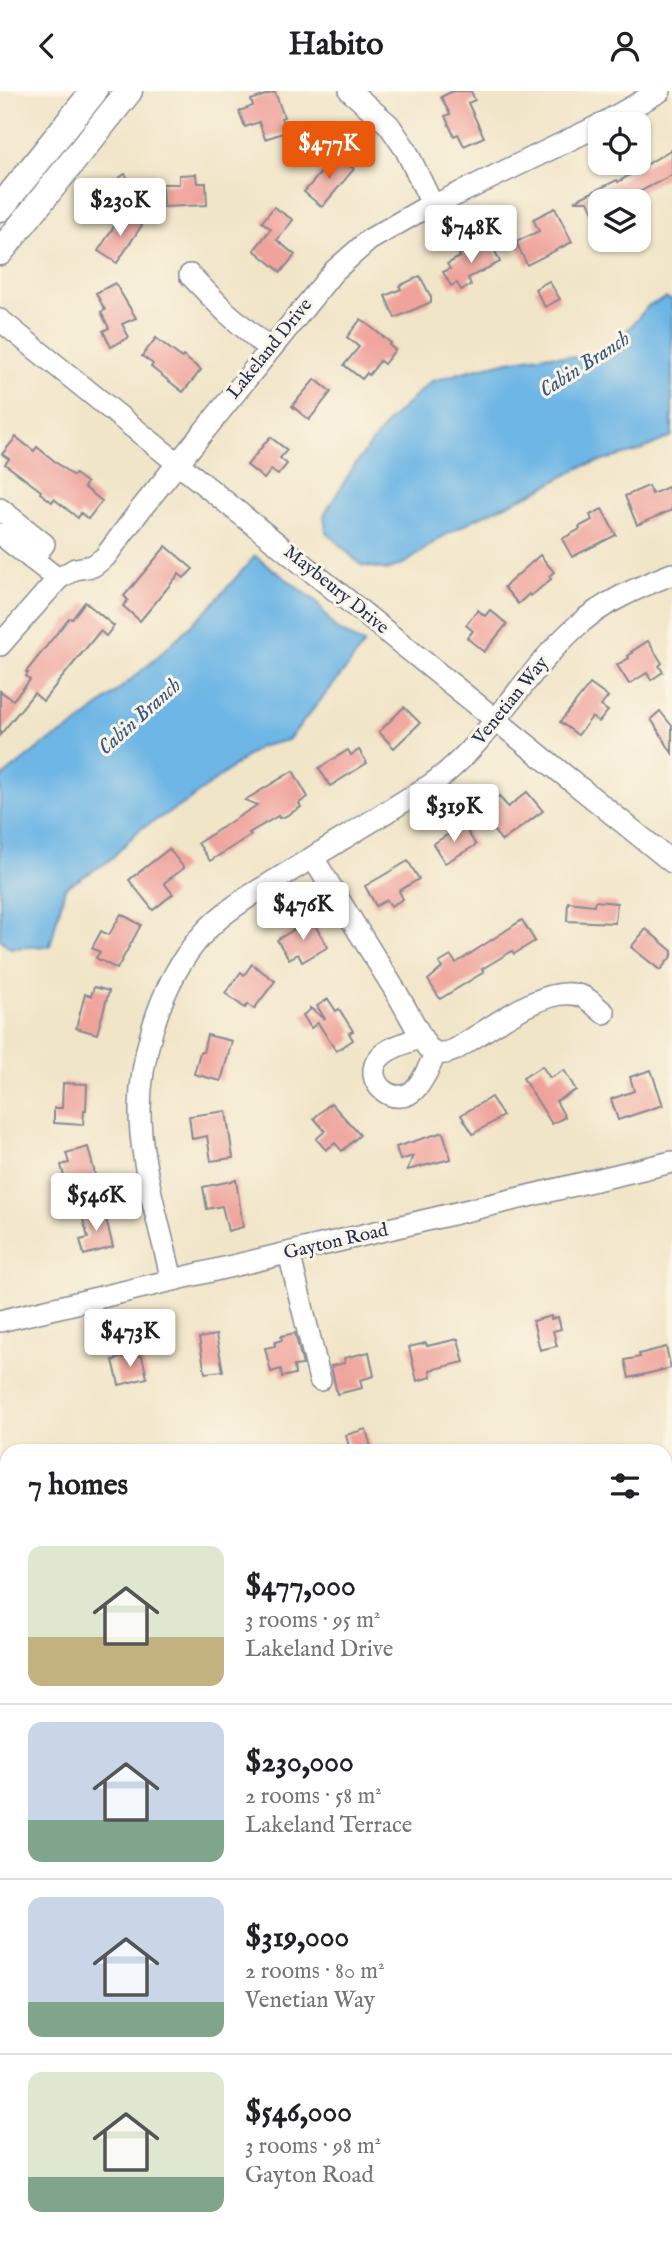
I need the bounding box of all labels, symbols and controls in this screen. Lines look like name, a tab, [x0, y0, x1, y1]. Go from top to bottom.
text: Habito	[289, 25, 383, 66]
icon: back	[28, 27, 66, 65]
icon: person	[606, 27, 644, 65]
map controls	[588, 112, 651, 252]
button: locate	[588, 112, 651, 175]
pin: $477K	[280, 122, 378, 181]
text: $477K	[298, 129, 360, 158]
pin: $230K	[71, 179, 169, 238]
text: $230K	[90, 186, 150, 215]
button: layers	[588, 189, 651, 252]
pin: $748K	[422, 205, 520, 265]
text: $748K	[441, 213, 501, 242]
street label: Lakeland Drive	[222, 294, 318, 404]
water label: Cabin Branch	[535, 326, 635, 404]
street label: Maybeury Drive	[278, 540, 394, 640]
street label: Venetian Way	[467, 651, 555, 751]
water label: Cabin Branch	[93, 673, 187, 761]
pin: $319K	[405, 785, 503, 844]
text: $319K	[426, 792, 482, 821]
pin: $476K	[254, 883, 352, 942]
text: $476K	[273, 890, 333, 919]
pin: $546K	[47, 1173, 145, 1233]
text: $546K	[67, 1181, 125, 1210]
street label: Gayton Road	[281, 1218, 391, 1266]
pin: $473K	[81, 1309, 179, 1369]
text: $473K	[100, 1317, 160, 1346]
text: 7 homes	[28, 1467, 128, 1505]
icon: filters	[606, 1467, 644, 1505]
text: $477,000	[245, 1568, 356, 1606]
icon: home	[84, 1574, 168, 1658]
text: 3 rooms · 95 m²	[245, 1606, 380, 1635]
text: Lakeland Drive	[245, 1635, 393, 1664]
text: $230,000	[245, 1744, 354, 1782]
icon: home	[84, 1750, 168, 1834]
text: 2 rooms · 58 m²	[245, 1782, 382, 1811]
text: Lakeland Terrace	[245, 1811, 412, 1840]
text: $319,000	[245, 1919, 349, 1957]
icon: home	[84, 1925, 168, 2009]
text: 2 rooms · 80 m²	[245, 1957, 385, 1986]
text: Venetian Way	[245, 1986, 375, 2015]
text: $546,000	[245, 2094, 352, 2132]
icon: home	[84, 2100, 168, 2184]
text: 3 rooms · 98 m²	[245, 2132, 381, 2161]
text: Gayton Road	[245, 2161, 374, 2190]

